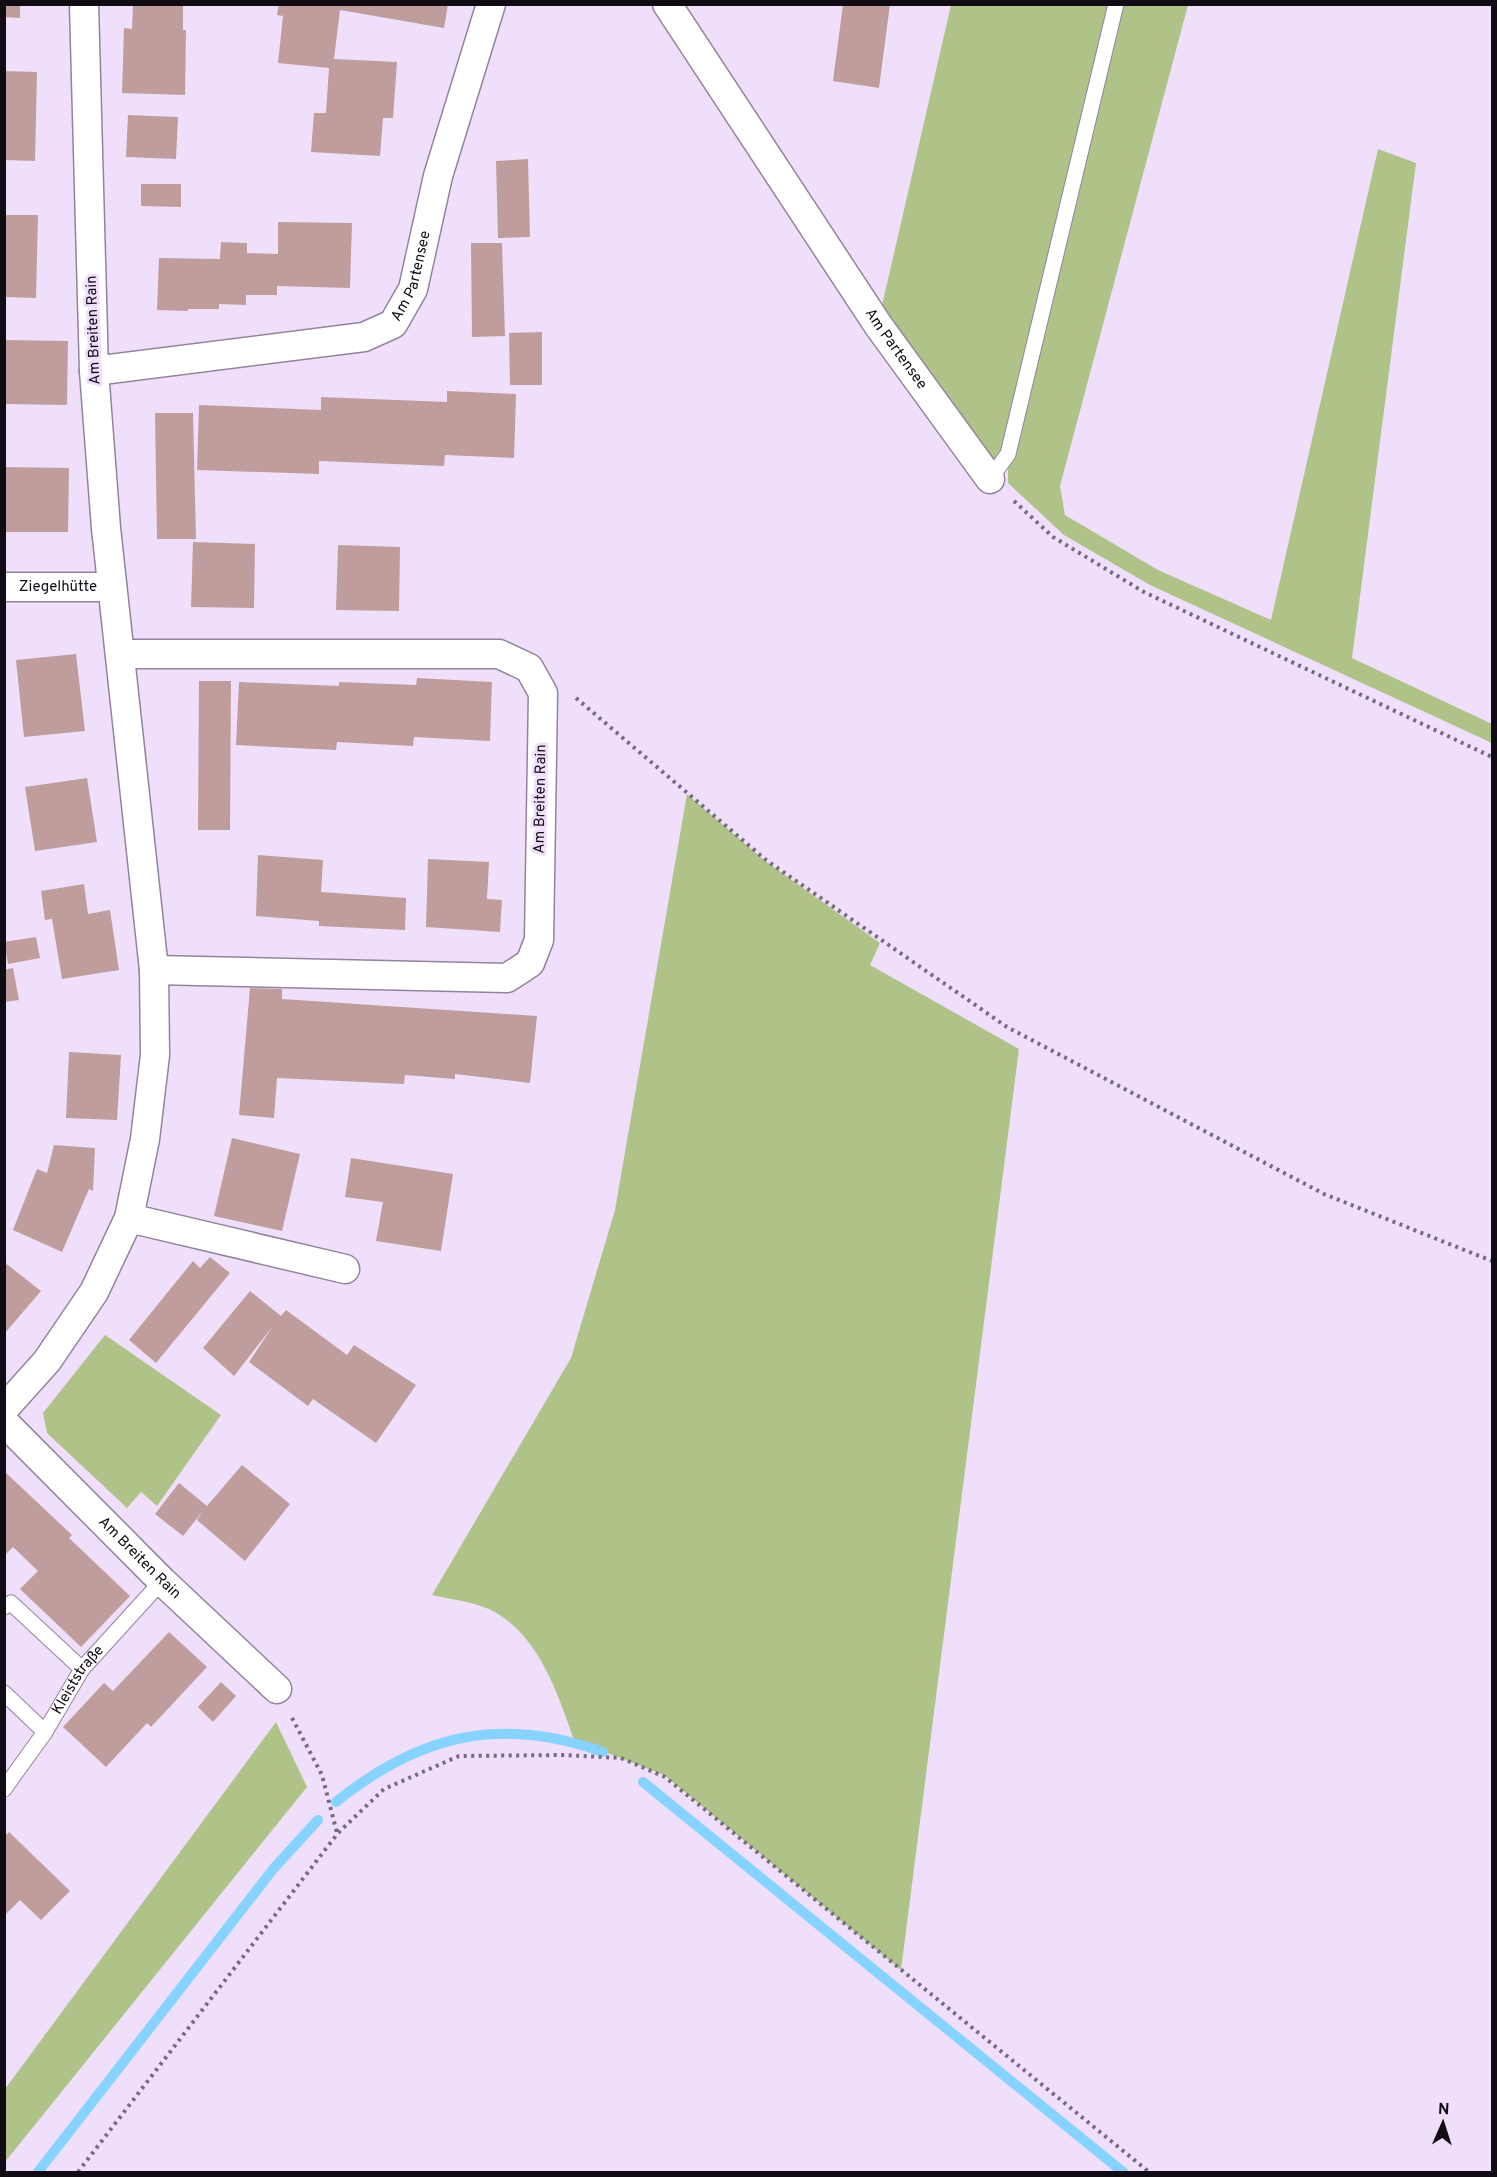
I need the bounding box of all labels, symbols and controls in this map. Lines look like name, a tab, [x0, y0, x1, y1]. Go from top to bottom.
street label: Am Partensee	[387, 229, 435, 325]
street label: Am Breiten Rain	[83, 275, 105, 385]
street label: Am Partensee	[860, 305, 931, 393]
street label: Ziegelhütte	[19, 578, 97, 597]
street label: Am Breiten Rain	[531, 744, 551, 854]
street label: Am Breiten Rain	[94, 1513, 185, 1603]
street label: Kleiststraße	[48, 1641, 108, 1718]
north arrow	[1413, 2093, 1473, 2153]
text: N	[1437, 2100, 1450, 2120]

